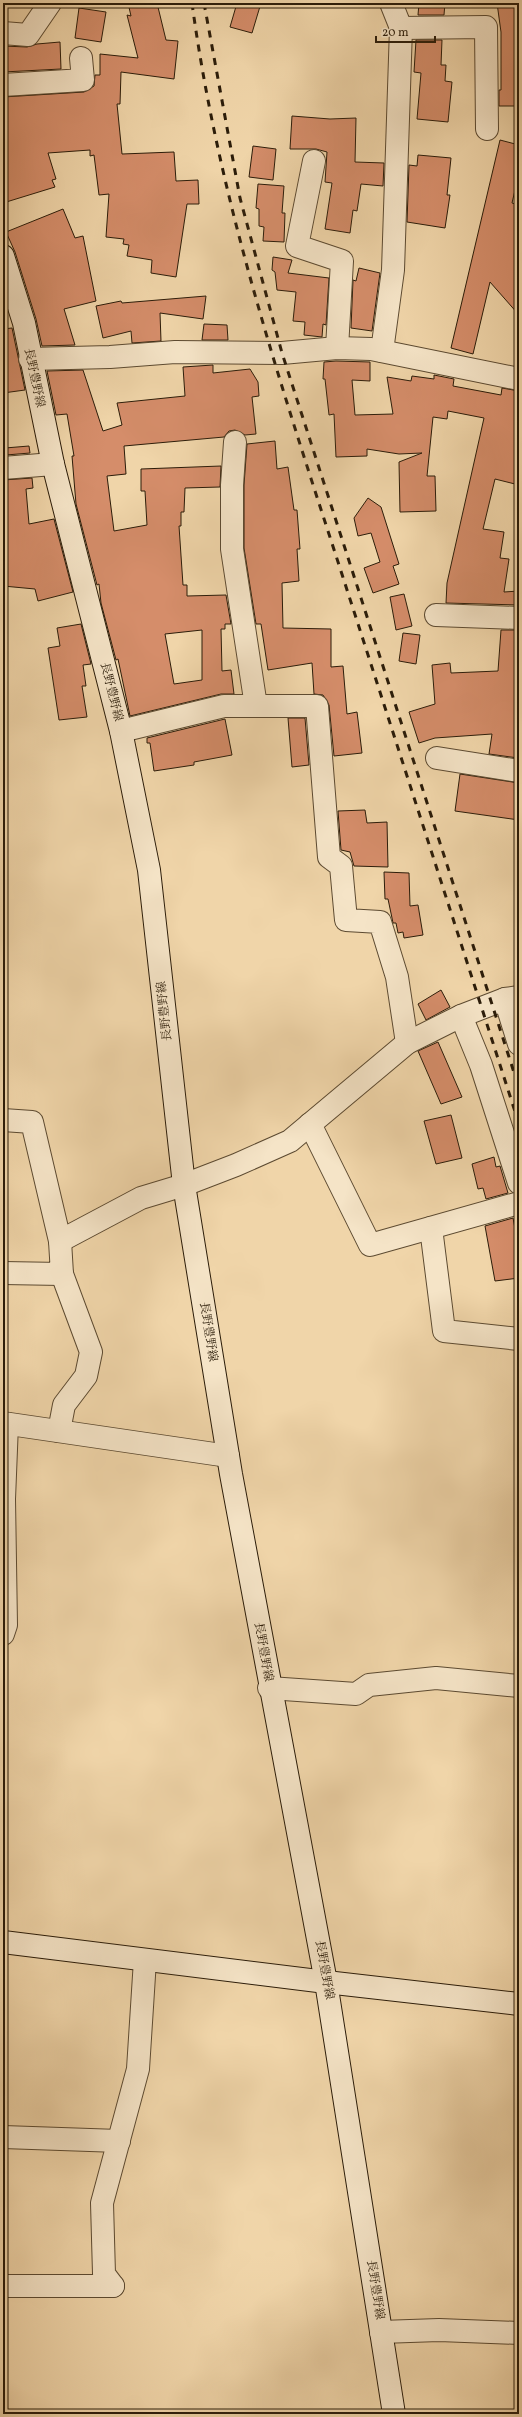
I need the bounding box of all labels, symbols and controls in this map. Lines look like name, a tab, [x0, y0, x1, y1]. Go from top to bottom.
scale bar	[376, 18, 435, 44]
text: 20 m	[382, 25, 409, 41]
street label: 長野豊野線	[20, 347, 48, 409]
street label: 長野豊野線	[96, 661, 126, 723]
street label: 長野豊野線	[154, 980, 176, 1042]
street label: 長野豊野線	[195, 1301, 221, 1363]
street label: 長野豊野線	[250, 1621, 276, 1683]
street label: 長野豊野線	[311, 1939, 337, 2001]
street label: 長野豊野線	[362, 2259, 388, 2321]

